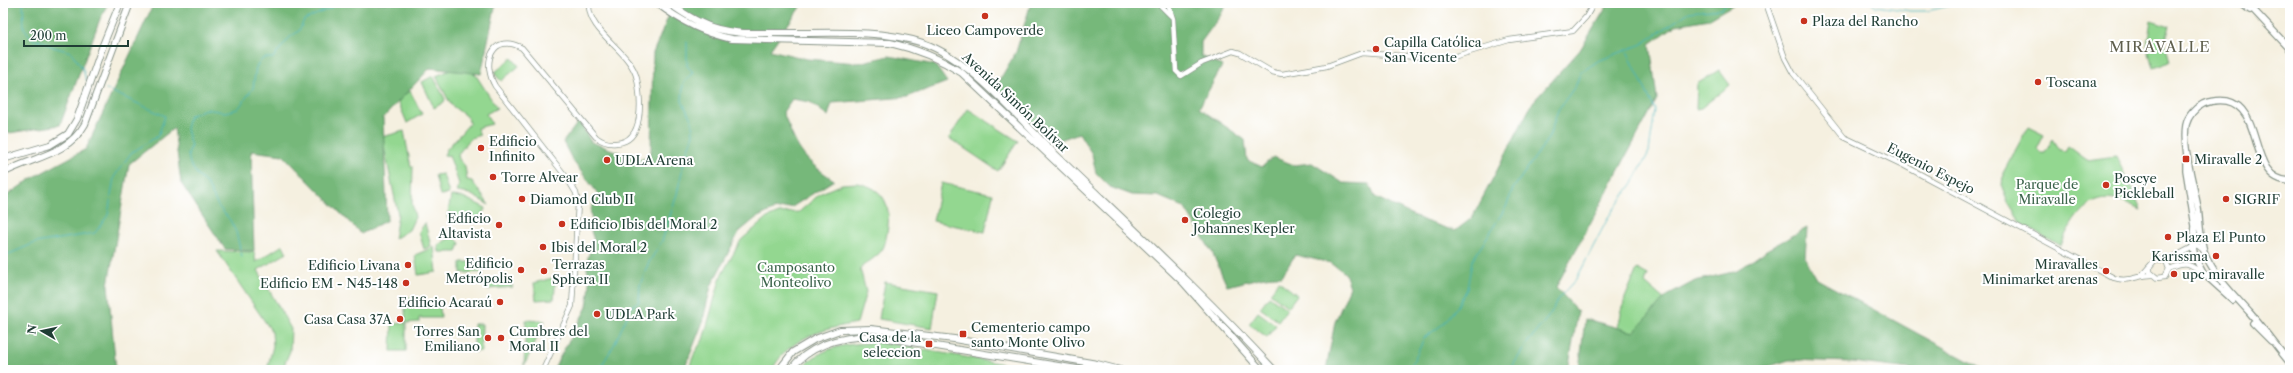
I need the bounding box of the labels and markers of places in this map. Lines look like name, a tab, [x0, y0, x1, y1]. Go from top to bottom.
marker: Liceo Campoverde	[980, 11, 990, 21]
place label: Plaza del Rancho	[1812, 13, 1918, 29]
marker: Plaza del Rancho	[1799, 16, 1809, 26]
place label: Liceo Campoverde	[926, 22, 1044, 38]
place label: Capilla Católica San Vicente	[1384, 34, 1482, 65]
marker: Capilla Católica San Vicente	[1371, 44, 1381, 54]
place label: Toscana	[2046, 74, 2097, 90]
marker: Toscana	[2033, 77, 2043, 87]
place label: Edificio Infinito	[489, 133, 537, 164]
marker: Edificio Infinito	[476, 143, 486, 153]
place label: Miravalle 2	[2194, 151, 2262, 167]
place label: UDLA Arena	[615, 152, 693, 168]
marker: Miravalle 2	[2181, 154, 2191, 164]
marker: UDLA Arena	[602, 155, 612, 165]
place label: Torre Alvear	[501, 169, 579, 185]
place label: Poscye Pickleball	[2114, 170, 2175, 201]
marker: Torre Alvear	[488, 172, 498, 182]
marker: Poscye Pickleball	[2101, 180, 2111, 190]
place label: Diamond Club II	[530, 191, 634, 207]
place label: SIGRIF	[2234, 191, 2280, 207]
marker: Diamond Club II	[517, 194, 527, 204]
marker: SIGRIF	[2221, 194, 2231, 204]
place label: Colegio Johannes Kepler	[1191, 205, 1295, 236]
place label: Edficio Altavista	[437, 210, 491, 241]
marker: Colegio Johannes Kepler	[1180, 215, 1190, 225]
place label: Edificio Ibis del Moral 2	[570, 216, 717, 232]
marker: Edificio Ibis del Moral 2	[557, 219, 567, 229]
marker: Edficio Altavista	[494, 220, 504, 230]
place label: Plaza El Punto	[2176, 229, 2266, 245]
marker: Plaza El Punto	[2163, 232, 2173, 242]
place label: Ibis del Moral 2	[551, 239, 647, 255]
marker: Ibis del Moral 2	[538, 242, 548, 252]
place label: Karissma	[2151, 248, 2208, 264]
marker: Karissma	[2211, 251, 2221, 261]
place label: Edificio Metrópolis	[446, 255, 513, 286]
place label: Terrazas Sphera II	[552, 256, 609, 287]
place label: Miravalles Minimarket arenas	[1982, 256, 2098, 287]
place label: Edificio Livana	[308, 257, 400, 273]
marker: Edificio Livana	[403, 260, 413, 270]
marker: Edificio Metrópolis	[516, 265, 526, 275]
marker: Terrazas Sphera II	[539, 266, 549, 276]
marker: Miravalles Minimarket arenas	[2101, 266, 2111, 276]
place label: upc miravalle	[2182, 266, 2265, 282]
marker: upc miravalle	[2169, 269, 2179, 279]
place label: Edificio EM - N45-148	[260, 275, 398, 291]
marker: Edificio EM - N45-148	[401, 278, 411, 288]
place label: Edificio Acaraú	[398, 294, 492, 310]
marker: Edificio Acaraú	[495, 297, 505, 307]
place label: UDLA Park	[605, 306, 675, 322]
marker: UDLA Park	[592, 309, 602, 319]
place label: Casa Casa 37A	[304, 311, 392, 327]
marker: Casa Casa 37A	[395, 314, 405, 324]
place label: Cementerio campo santo Monte Olivo	[971, 319, 1090, 350]
place label: Torres San Emiliano	[414, 323, 480, 354]
place label: Cumbres del Moral II	[509, 323, 588, 354]
place label: Casa de la seleccion	[859, 329, 921, 360]
marker: Cementerio campo santo Monte Olivo	[958, 329, 968, 339]
marker: Torres San Emiliano	[483, 333, 493, 343]
marker: Cumbres del Moral II	[496, 333, 506, 343]
marker: Casa de la seleccion	[924, 339, 934, 349]

